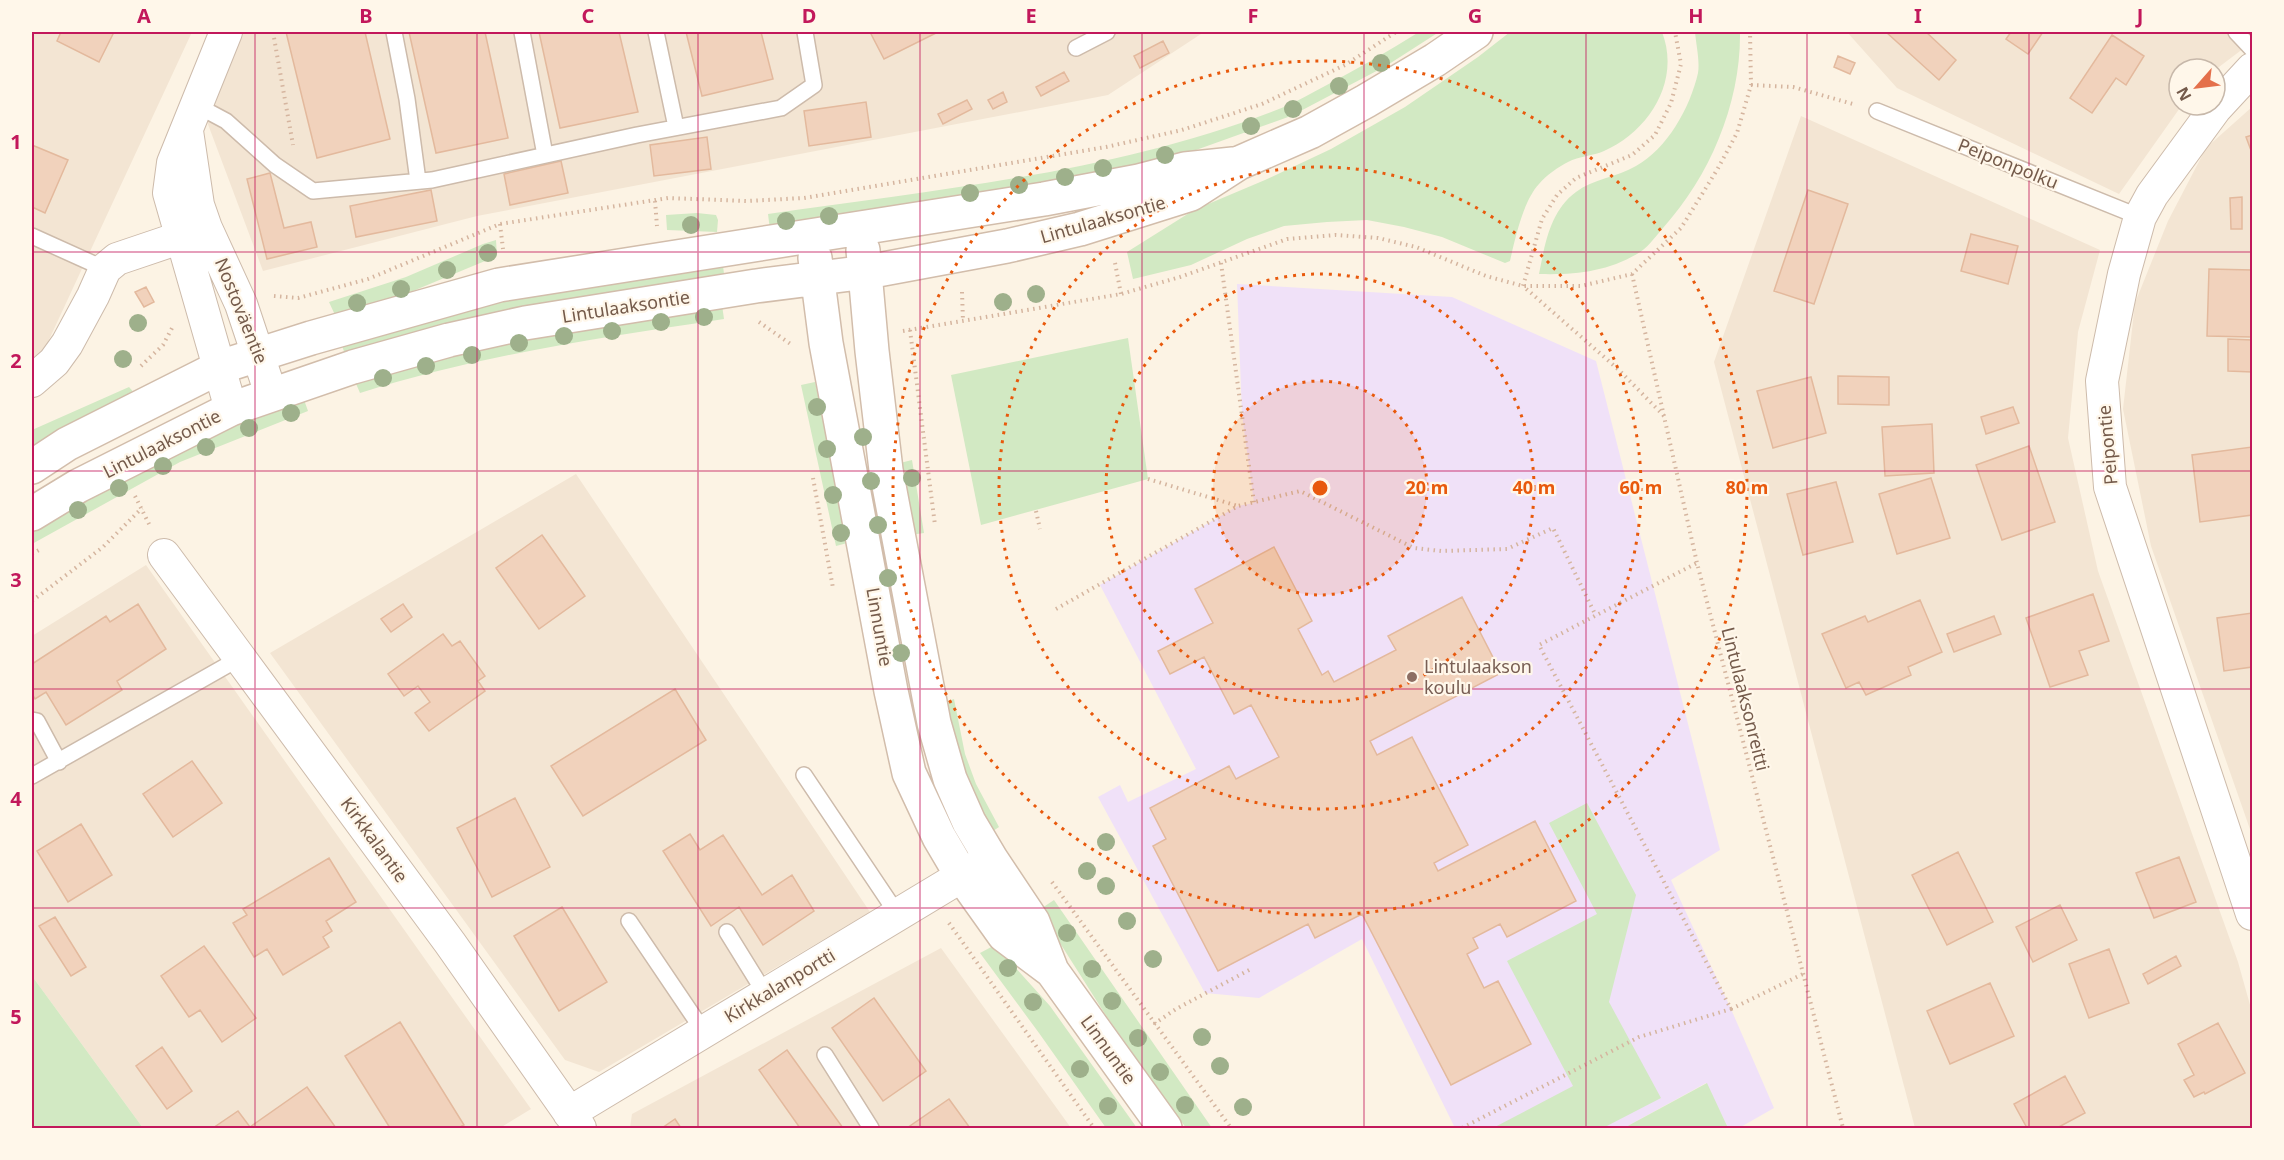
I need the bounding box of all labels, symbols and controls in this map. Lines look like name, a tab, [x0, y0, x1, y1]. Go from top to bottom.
text: A	[137, 2, 151, 29]
text: B	[359, 2, 373, 29]
text: C	[582, 2, 595, 29]
text: D	[802, 2, 816, 29]
text: E	[1025, 2, 1037, 29]
text: F	[1248, 2, 1258, 29]
text: G	[1468, 2, 1482, 29]
text: H	[1688, 2, 1704, 29]
text: I	[1914, 2, 1922, 29]
text: J	[2135, 2, 2143, 29]
north arrow	[2167, 57, 2227, 117]
text: N	[2171, 83, 2197, 105]
text: 1	[10, 128, 22, 155]
street label: Peiponpolku	[1955, 132, 2062, 194]
street label: Lintulaaksontie	[1037, 190, 1168, 248]
street label: Nostoväentie	[210, 254, 274, 367]
street label: Lintulaaksontie	[560, 284, 692, 328]
text: 2	[10, 347, 22, 374]
street label: Lintulaaksontie	[99, 403, 225, 483]
street label: Peipontie	[2092, 404, 2122, 486]
text: 20 m	[1406, 475, 1448, 499]
text: 40 m	[1513, 475, 1555, 499]
text: 60 m	[1620, 475, 1662, 499]
text: 80 m	[1726, 475, 1768, 499]
centre of rings	[1310, 478, 1330, 498]
text: 3	[10, 566, 22, 593]
street label: Linnuntie	[861, 585, 899, 668]
street label: Lintulaaksonreitti	[1716, 624, 1775, 773]
place label: Lintulaakson koulu	[1424, 654, 1532, 699]
marker: Lintulaakson koulu	[1405, 670, 1419, 684]
text: 4	[10, 785, 22, 812]
street label: Kirkkalantie	[336, 792, 414, 887]
street label: Kirkkalanportti	[720, 943, 839, 1028]
text: 5	[10, 1003, 22, 1030]
street label: Linnuntie	[1076, 1010, 1142, 1089]

